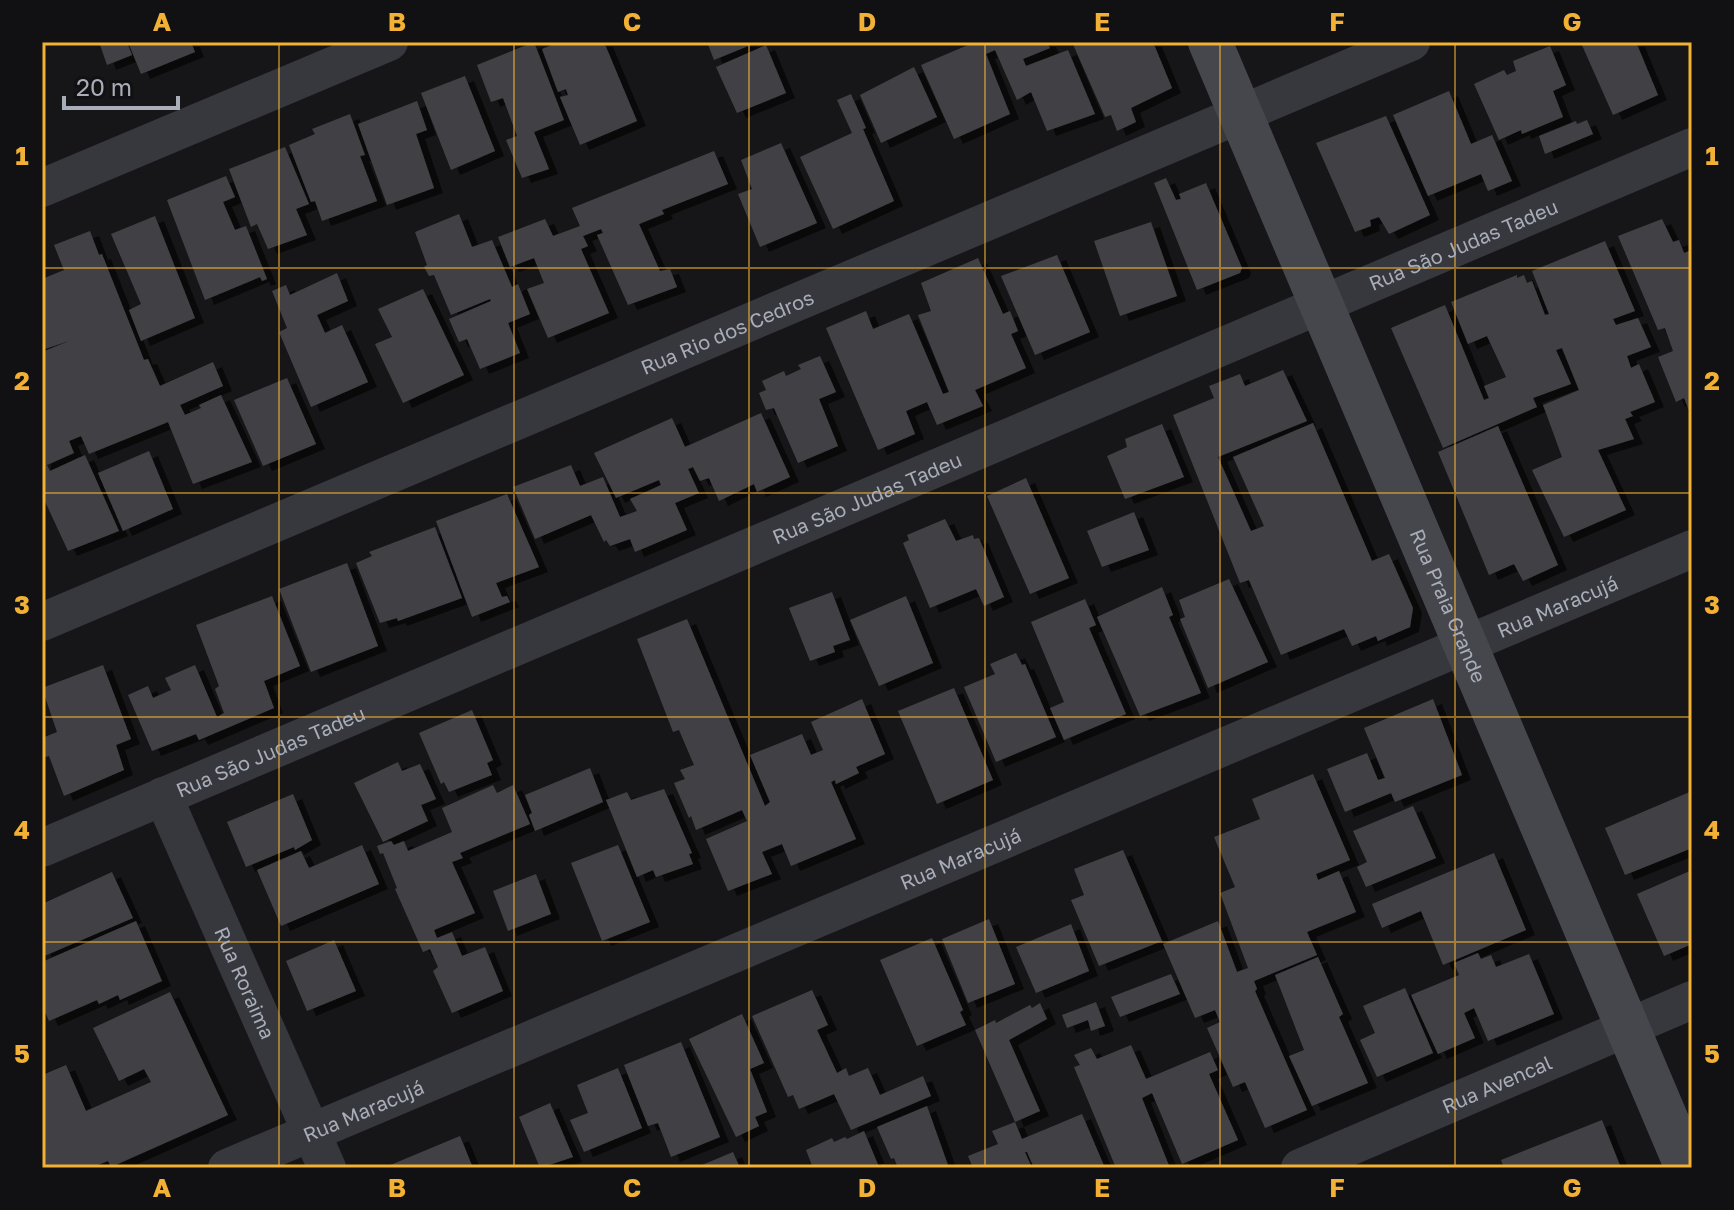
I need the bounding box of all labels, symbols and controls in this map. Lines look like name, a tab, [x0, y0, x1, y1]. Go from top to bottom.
text: A	[153, 6, 172, 37]
text: B	[388, 6, 406, 37]
text: C	[623, 6, 641, 37]
text: D	[858, 6, 876, 37]
text: E	[1094, 6, 1110, 37]
text: F	[1329, 6, 1345, 37]
text: G	[1562, 6, 1582, 37]
scale bar	[64, 60, 178, 110]
text: 20 m	[76, 72, 132, 101]
text: 1	[15, 140, 29, 171]
text: 1	[1705, 140, 1719, 171]
street label: Rua São Judas Tadeu	[1365, 193, 1561, 295]
street label: Rua Rio dos Cedros	[637, 285, 817, 379]
text: 2	[14, 365, 30, 396]
text: 2	[1704, 365, 1720, 396]
street label: Rua São Judas Tadeu	[768, 447, 965, 548]
street label: Rua Praia Grande	[1406, 525, 1492, 686]
street label: Rua Maracujá	[1493, 570, 1621, 642]
text: 3	[14, 589, 30, 620]
text: 3	[1704, 589, 1720, 620]
street label: Rua São Judas Tadeu	[172, 700, 368, 802]
text: 4	[14, 814, 30, 845]
text: 4	[1704, 814, 1720, 845]
street label: Rua Maracujá	[896, 822, 1024, 894]
street label: Rua Roraima	[210, 923, 281, 1043]
text: 5	[14, 1038, 30, 1069]
text: 5	[1704, 1038, 1720, 1069]
street label: Rua Avencal	[1438, 1050, 1555, 1118]
street label: Rua Maracujá	[299, 1074, 427, 1147]
text: A	[153, 1172, 172, 1203]
text: B	[388, 1172, 406, 1203]
text: C	[623, 1172, 641, 1203]
text: D	[858, 1172, 876, 1203]
text: E	[1094, 1172, 1110, 1203]
text: F	[1329, 1172, 1345, 1203]
text: G	[1562, 1172, 1582, 1203]

